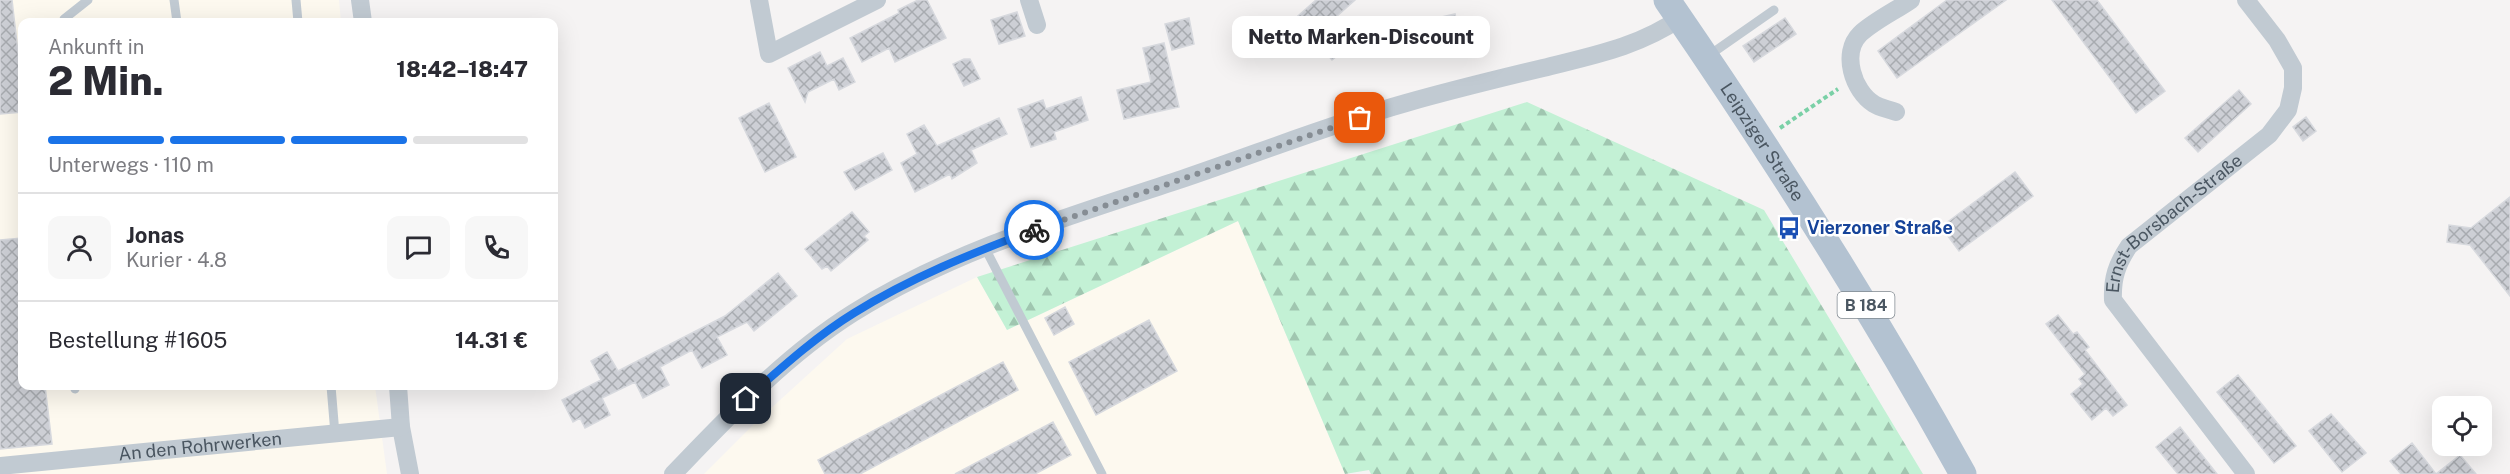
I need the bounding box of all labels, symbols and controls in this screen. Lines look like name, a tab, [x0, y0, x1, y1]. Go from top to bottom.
callout: Netto Marken-Discount	[1231, 16, 1489, 58]
text: Netto Marken-Discount	[1248, 25, 1474, 49]
text: Ankunft in	[48, 35, 144, 59]
text: 18:42–18:47	[396, 56, 528, 82]
text: 2 Min.	[48, 58, 164, 104]
street label: Leipziger Straße	[1716, 79, 1809, 205]
pin	[1334, 92, 1385, 143]
icon: bag	[1343, 101, 1376, 134]
street label: Ernst-Borsbach-Straße	[2102, 149, 2246, 294]
text: Unterwegs · 110 m	[48, 153, 214, 177]
courier	[1004, 200, 1064, 260]
icon: bike	[1018, 214, 1051, 247]
bus stop icon: Vierzoner Straße	[1776, 215, 1802, 241]
button: person	[48, 216, 111, 279]
button: chat	[387, 216, 450, 279]
button: phone	[465, 216, 528, 279]
place label: Vierzoner Straße	[1807, 217, 1953, 238]
text: Jonas	[126, 222, 184, 248]
text: Kurier · 4.8	[126, 248, 227, 272]
road number: B 184	[1838, 292, 1894, 318]
text: Bestellung #1605	[48, 327, 227, 353]
text: 14.31 €	[455, 327, 528, 353]
pin	[720, 373, 771, 424]
icon: home	[729, 382, 762, 415]
map controls	[2432, 396, 2492, 456]
button: locate	[2432, 396, 2492, 456]
street label: An den Rohrwerken	[117, 428, 283, 464]

